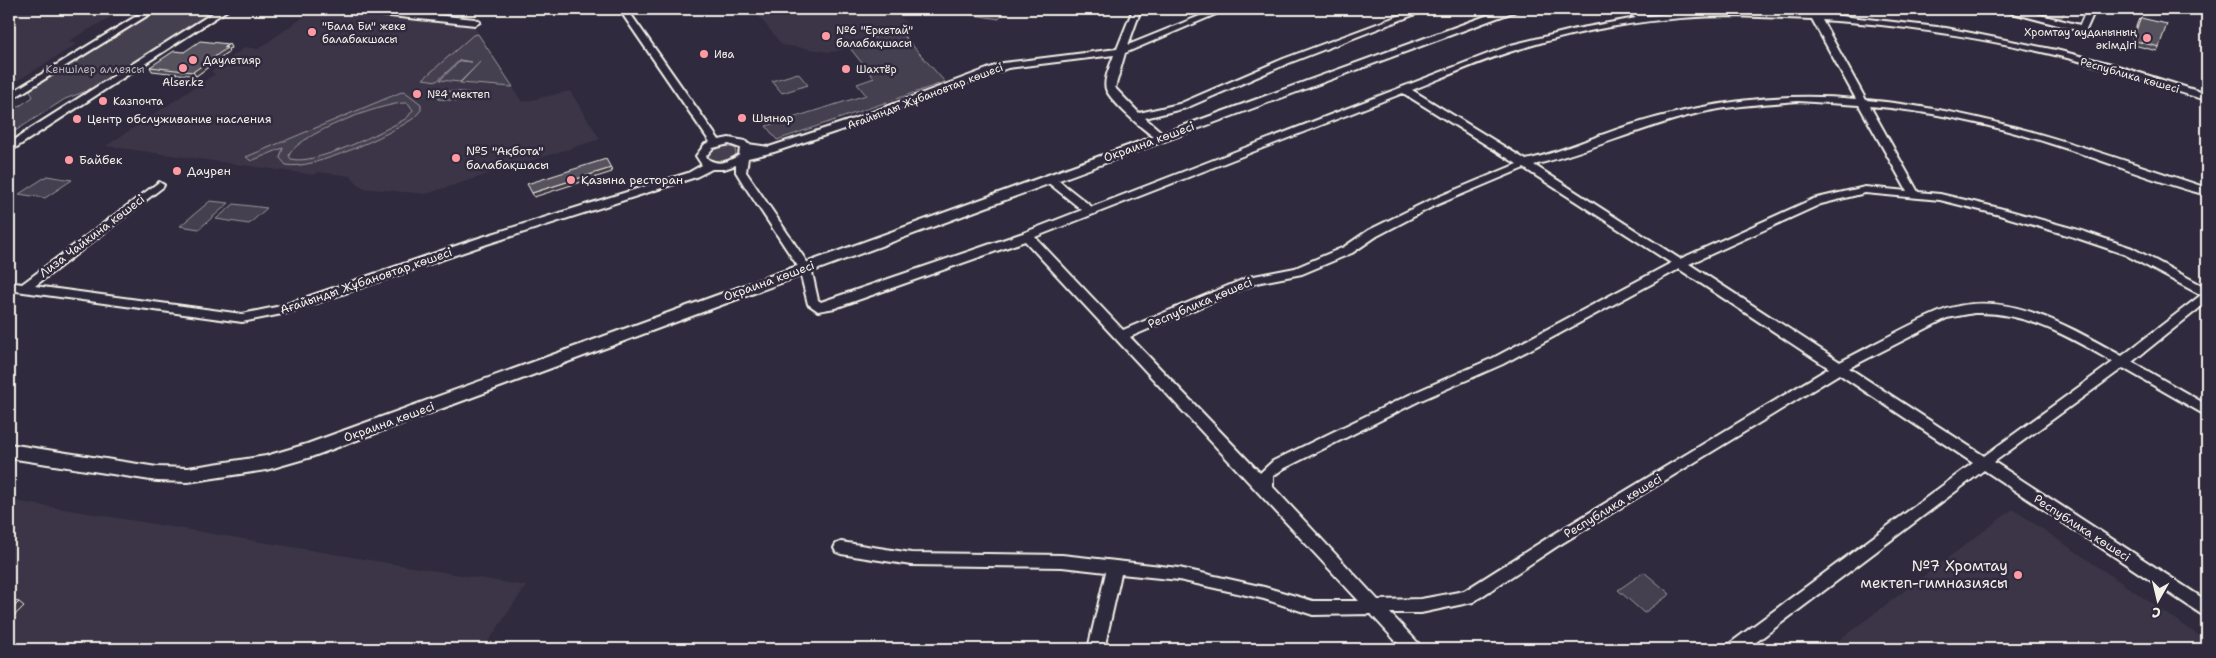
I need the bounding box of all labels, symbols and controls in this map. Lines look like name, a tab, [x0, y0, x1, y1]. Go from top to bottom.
place label: "Бала Би" жеке балабакшасы	[322, 19, 406, 47]
place label: №6 "Еркетай" балабақшасы	[836, 23, 913, 51]
place label: Хромтау ауданының әкімдігі	[2024, 25, 2137, 53]
marker: "Бала Би" жеке балабакшасы	[306, 26, 318, 38]
marker: №6 "Еркетай" балабақшасы	[820, 30, 832, 42]
marker: Хромтау ауданының әкімдігі	[2141, 32, 2153, 44]
place label: Ива	[714, 47, 735, 62]
marker: Ива	[698, 48, 710, 60]
place label: Даулетияр	[203, 53, 261, 68]
marker: Даулетияр	[187, 54, 199, 66]
street label: Республика көшесі	[2078, 54, 2181, 97]
street label: Ағайынды Жұбановтар көшесі	[845, 60, 1005, 133]
park label: Кеншілер аллеясы	[46, 62, 144, 77]
marker: Alser.kz	[177, 62, 189, 74]
place label: Шахтёр	[856, 62, 897, 77]
marker: Шахтёр	[840, 63, 852, 75]
place label: Alser.kz	[162, 75, 204, 90]
place label: №4 мектеп	[427, 87, 490, 102]
marker: №4 мектеп	[411, 88, 423, 100]
place label: Казпочта	[113, 94, 163, 109]
marker: Казпочта	[97, 95, 109, 107]
place label: Шынар	[752, 110, 794, 126]
place label: Центр обслуживание насления	[87, 111, 272, 127]
marker: Шынар	[736, 112, 748, 124]
marker: Центр обслуживание насления	[71, 113, 83, 125]
street label: Окраина көшесі	[1101, 118, 1197, 166]
place label: №5 "Ақбота" балабақшасы	[466, 143, 549, 173]
place label: Байбек	[79, 152, 123, 168]
marker: №5 "Ақбота" балабақшасы	[450, 152, 462, 164]
marker: Байбек	[63, 154, 75, 166]
place label: Даурен	[187, 163, 231, 179]
marker: Даурен	[171, 165, 183, 177]
place label: Қазына ресторан	[581, 172, 683, 188]
marker: Қазына ресторан	[565, 174, 577, 186]
street label: Лиза Чайкина көшесі	[36, 191, 148, 281]
street label: Ағайынды Жұбановтар көшесі	[278, 244, 454, 318]
street label: Окраина көшесі	[721, 257, 817, 305]
street label: Республика көшесі	[1145, 274, 1255, 332]
street label: Окраина көшесі	[341, 398, 437, 446]
street label: Республика көшесі	[1561, 470, 1665, 542]
street label: Республика көшесі	[2031, 491, 2133, 565]
place label: №7 Хромтау мектеп-гимназиясы	[1860, 556, 2008, 593]
marker: №7 Хромтау мектеп-гимназиясы	[2012, 569, 2024, 581]
north arrow	[2134, 576, 2184, 626]
text: С	[2151, 603, 2162, 622]

